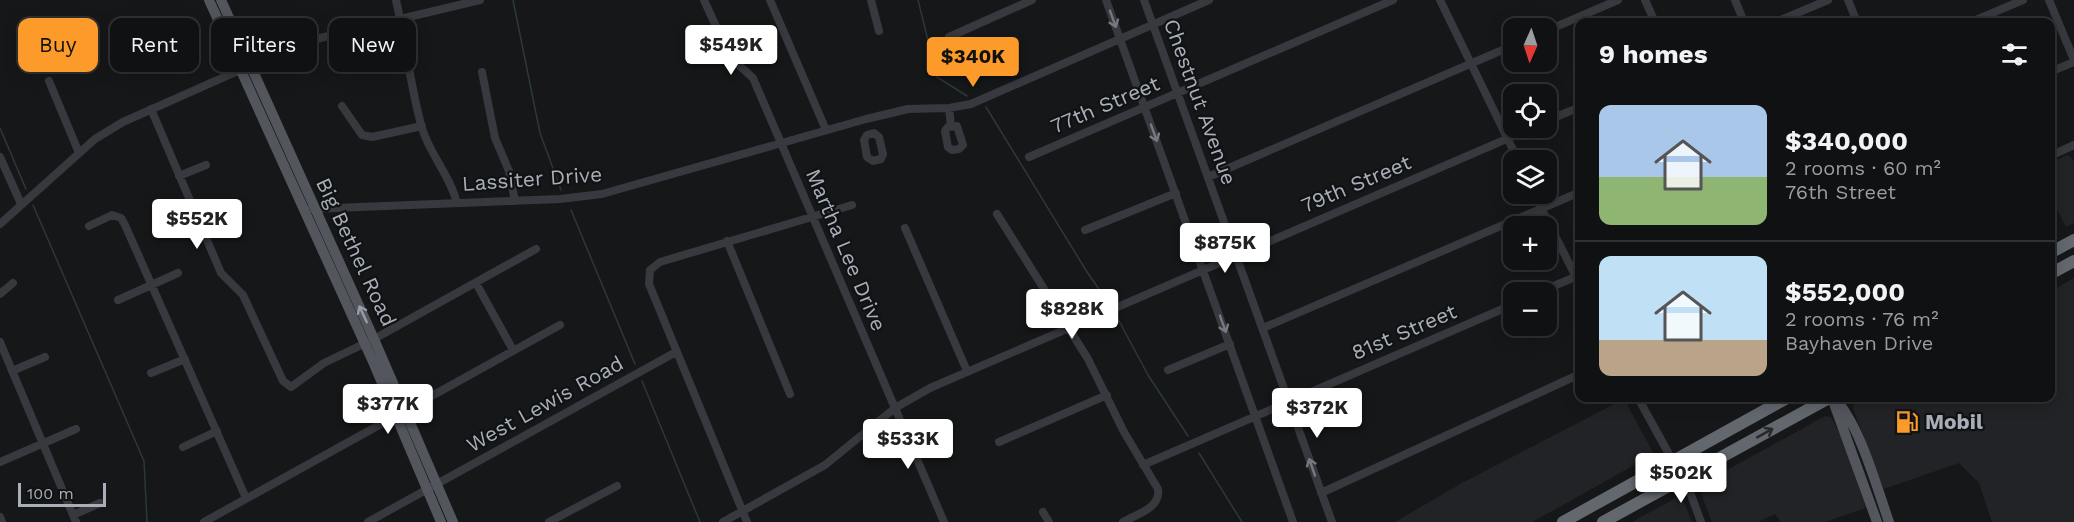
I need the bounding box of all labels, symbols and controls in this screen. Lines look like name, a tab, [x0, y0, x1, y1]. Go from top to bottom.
one-way arrow	[1109, 10, 1120, 28]
street label: Chestnut Avenue	[1159, 15, 1242, 188]
chip: Buy	[18, 18, 98, 72]
chip: Rent	[110, 18, 199, 72]
chip: Filters	[211, 18, 317, 72]
chip: New	[329, 18, 416, 72]
north arrow	[1503, 18, 1557, 72]
map controls	[1503, 18, 1557, 336]
pin: $549K	[689, 25, 773, 76]
text: $549K	[699, 32, 763, 56]
pin: $340K	[931, 37, 1015, 88]
icon: filters	[1998, 38, 2031, 71]
text: 9 homes	[1599, 39, 1708, 69]
text: $340K	[941, 44, 1005, 68]
street label: 77th Street	[1047, 70, 1163, 139]
button: locate	[1503, 84, 1557, 138]
one-way arrow	[1150, 124, 1161, 142]
text: $340,000	[1785, 126, 1908, 156]
icon: home	[1647, 129, 1719, 201]
street label: 79th Street	[1297, 149, 1415, 218]
button: layers	[1503, 150, 1557, 204]
text: 2 rooms · 60 m²	[1785, 156, 1941, 180]
street label: Lassiter Drive	[461, 161, 603, 196]
street label: Martha Lee Drive	[801, 165, 892, 335]
street label: Big Bethel Road	[311, 173, 402, 330]
text: 76th Street	[1785, 180, 1896, 204]
pin: $552K	[155, 199, 239, 250]
text: $552K	[166, 206, 228, 230]
button: +	[1503, 216, 1557, 270]
pin: $875K	[1183, 223, 1267, 274]
text: $875K	[1194, 230, 1256, 254]
text: $552,000	[1785, 277, 1905, 307]
icon: home	[1647, 280, 1719, 352]
button: −	[1503, 282, 1557, 336]
pin: $828K	[1030, 289, 1114, 340]
text: $828K	[1040, 296, 1104, 320]
street label: 81st Street	[1348, 298, 1460, 365]
one-way arrow	[357, 306, 368, 324]
text: 2 rooms · 76 m²	[1785, 307, 1938, 331]
one-way arrow	[1219, 314, 1230, 333]
text: Bayhaven Drive	[1785, 331, 1933, 355]
street label: West Lewis Road	[462, 350, 628, 457]
pin: $377K	[346, 384, 430, 435]
pin: $372K	[1275, 388, 1359, 439]
text: $377K	[357, 391, 419, 415]
text: $372K	[1286, 395, 1348, 419]
fuel station icon: Mobil	[1894, 409, 1920, 435]
place label: Mobil	[1925, 409, 1983, 434]
pin: $533K	[866, 419, 950, 470]
text: $533K	[877, 426, 939, 450]
one-way arrow	[1755, 427, 1773, 438]
pin: $502K	[1639, 453, 1723, 504]
one-way arrow	[1306, 458, 1317, 477]
text: $502K	[1649, 460, 1713, 484]
scale bar	[18, 480, 106, 508]
text: 100 m	[27, 484, 74, 503]

